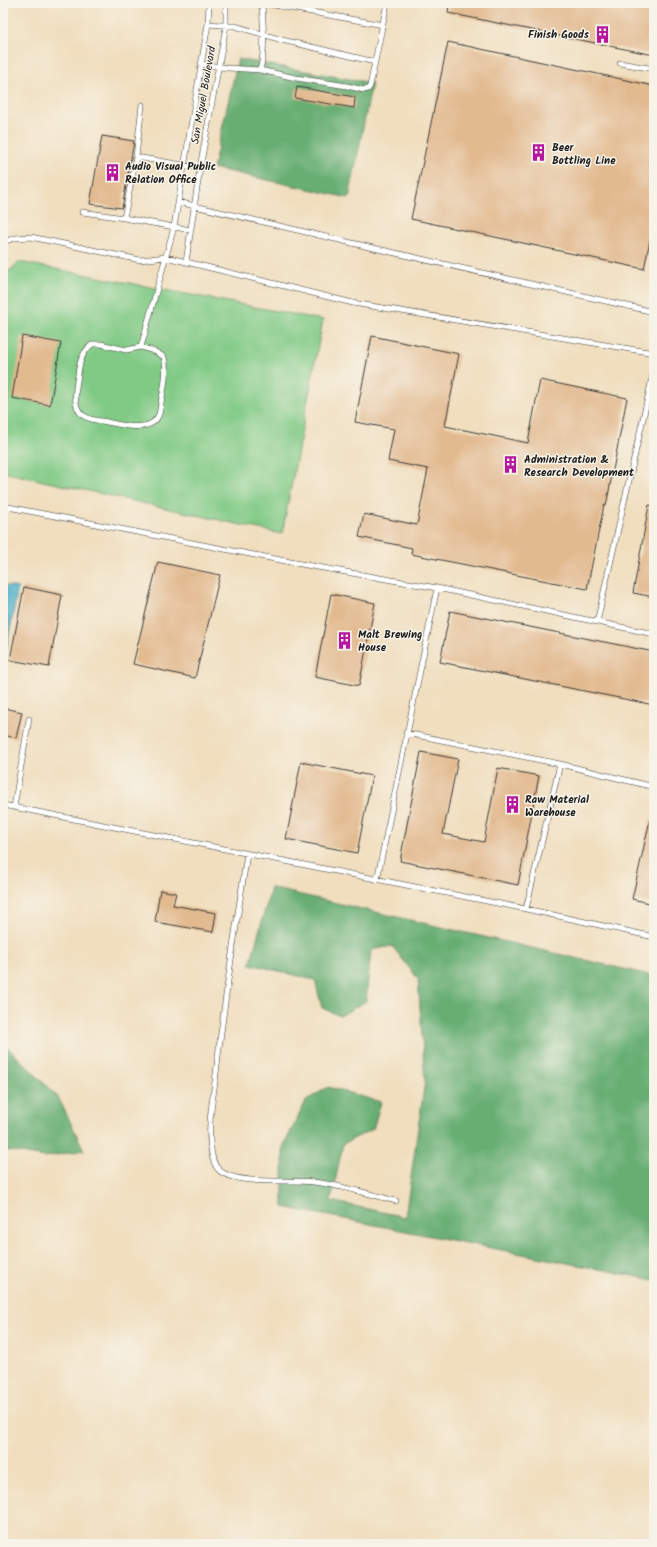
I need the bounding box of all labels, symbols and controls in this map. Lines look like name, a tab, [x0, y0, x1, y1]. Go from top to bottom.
building icon: Finish Goods	[592, 24, 612, 44]
place label: Finish Goods	[528, 26, 590, 44]
street label: San Miguel Boulevard	[187, 44, 222, 145]
place label: Beer Bottling Line	[552, 139, 616, 170]
building icon: Beer Bottling Line	[529, 143, 549, 163]
place label: Audio Visual Public Relation Office	[125, 158, 216, 189]
building icon: Audio Visual Public Relation Office	[102, 162, 122, 182]
place label: Administration & Research Development	[524, 451, 635, 482]
building icon: Administration & Research Development	[501, 455, 521, 475]
place label: Malt Brewing House	[358, 626, 422, 657]
building icon: Malt Brewing House	[335, 630, 355, 650]
place label: Raw Material Warehouse	[525, 791, 589, 822]
building icon: Raw Material Warehouse	[502, 795, 522, 815]

